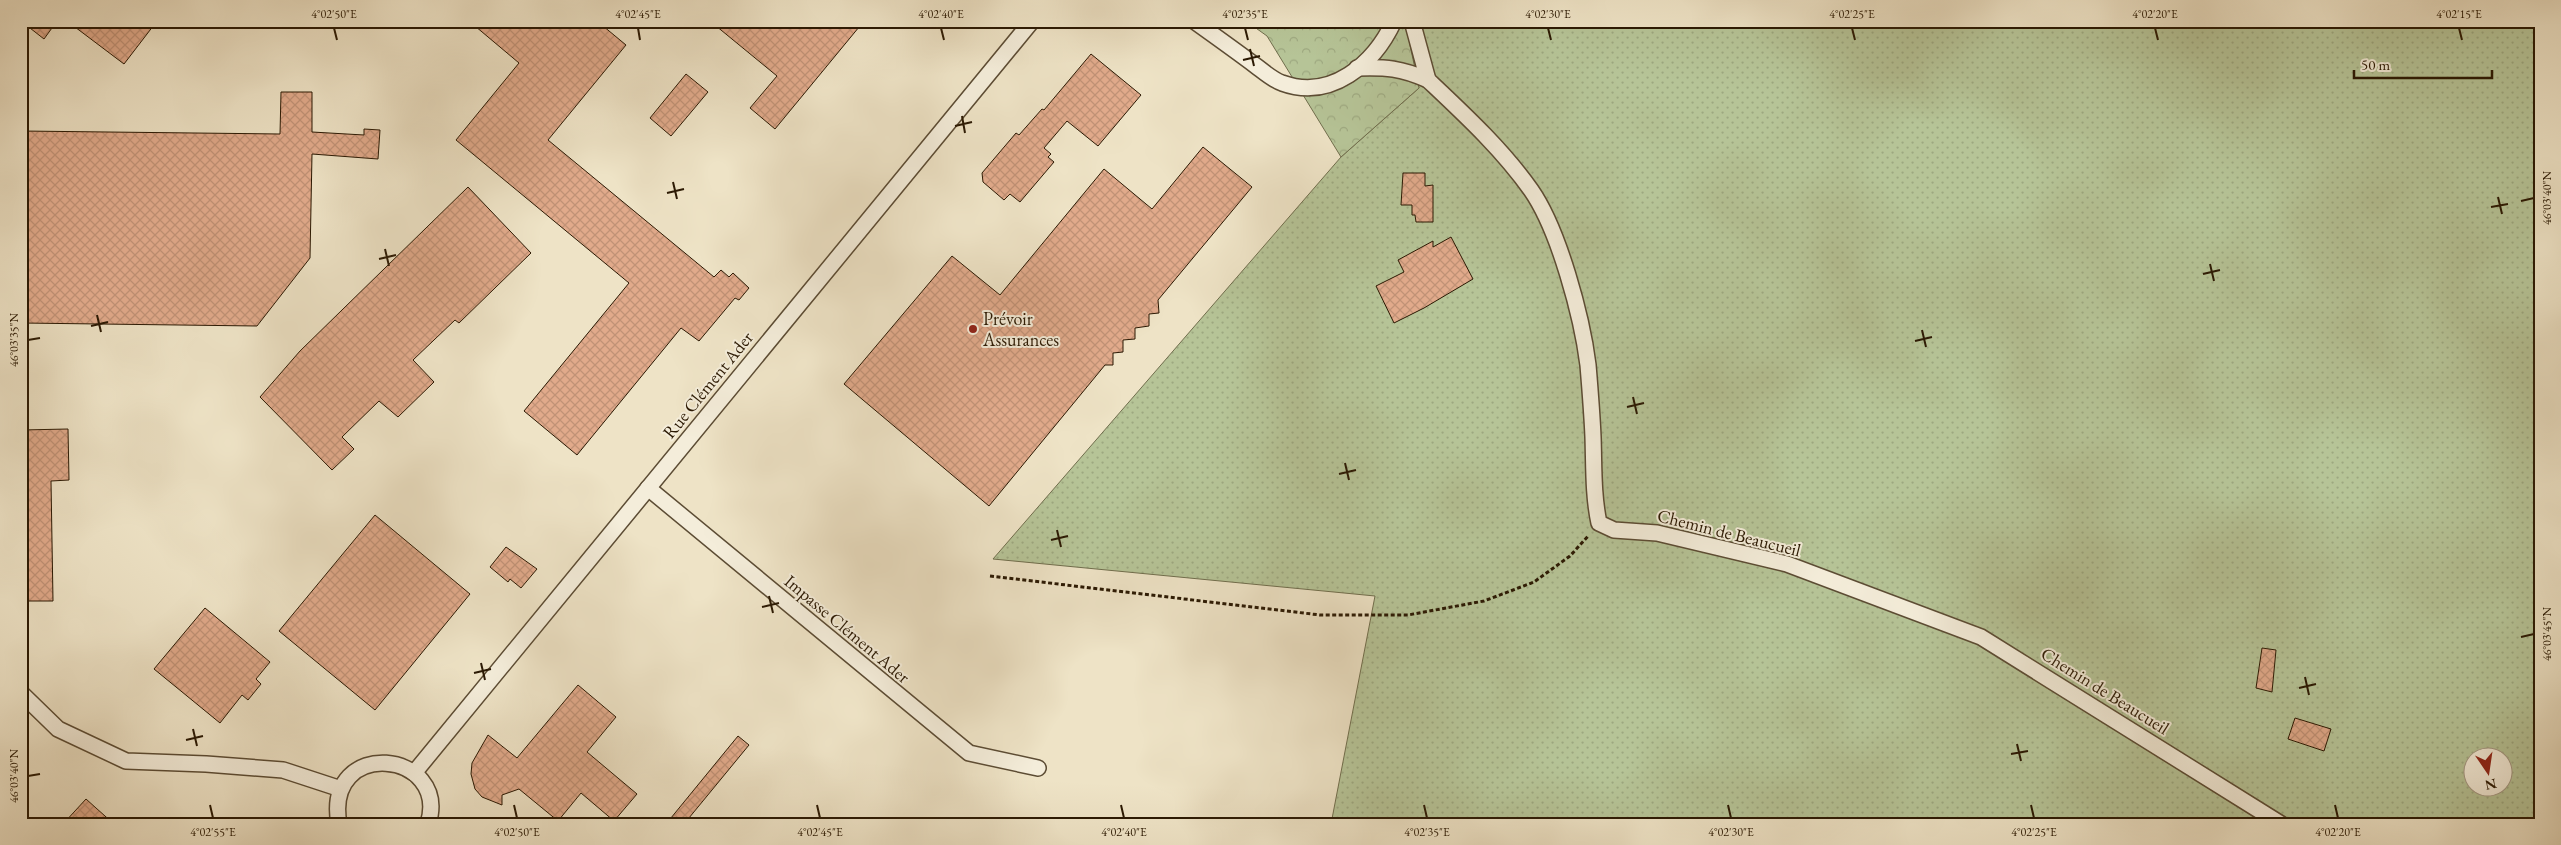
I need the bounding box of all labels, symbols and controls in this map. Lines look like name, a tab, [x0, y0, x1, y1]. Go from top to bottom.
text: 4°02'50"E	[311, 6, 357, 22]
text: 4°02'45"E	[615, 6, 661, 22]
text: 4°02'40"E	[918, 6, 964, 22]
text: 4°02'35"E	[1222, 6, 1268, 22]
text: 4°02'30"E	[1525, 6, 1571, 22]
text: 4°02'25"E	[1829, 6, 1875, 22]
text: 4°02'20"E	[2132, 6, 2178, 22]
text: 4°02'15"E	[2436, 6, 2482, 22]
scale bar	[2354, 48, 2491, 80]
text: 50 m	[2361, 55, 2390, 74]
text: 46°03'40"N	[2539, 171, 2555, 225]
place label: Prévoir Assurances	[982, 307, 1059, 351]
text: 46°03'35"N	[6, 313, 22, 367]
marker: Prévoir Assurances	[967, 323, 979, 335]
street label: Rue Clément Ader	[657, 326, 758, 443]
street label: Chemin de Beaucueil	[1655, 504, 1803, 561]
street label: Impasse Clément Ader	[780, 569, 915, 688]
text: 46°03'45"N	[2539, 607, 2555, 661]
street label: Chemin de Beaucueil	[2037, 642, 2174, 739]
north arrow	[2464, 748, 2514, 798]
text: 46°03'40"N	[6, 749, 22, 803]
text: N	[2483, 775, 2498, 795]
text: 4°02'55"E	[190, 824, 236, 840]
text: 4°02'50"E	[494, 824, 540, 840]
text: 4°02'45"E	[797, 824, 843, 840]
text: 4°02'40"E	[1101, 824, 1147, 840]
text: 4°02'35"E	[1404, 824, 1450, 840]
text: 4°02'30"E	[1708, 824, 1754, 840]
text: 4°02'25"E	[2011, 824, 2057, 840]
text: 4°02'20"E	[2315, 824, 2361, 840]

